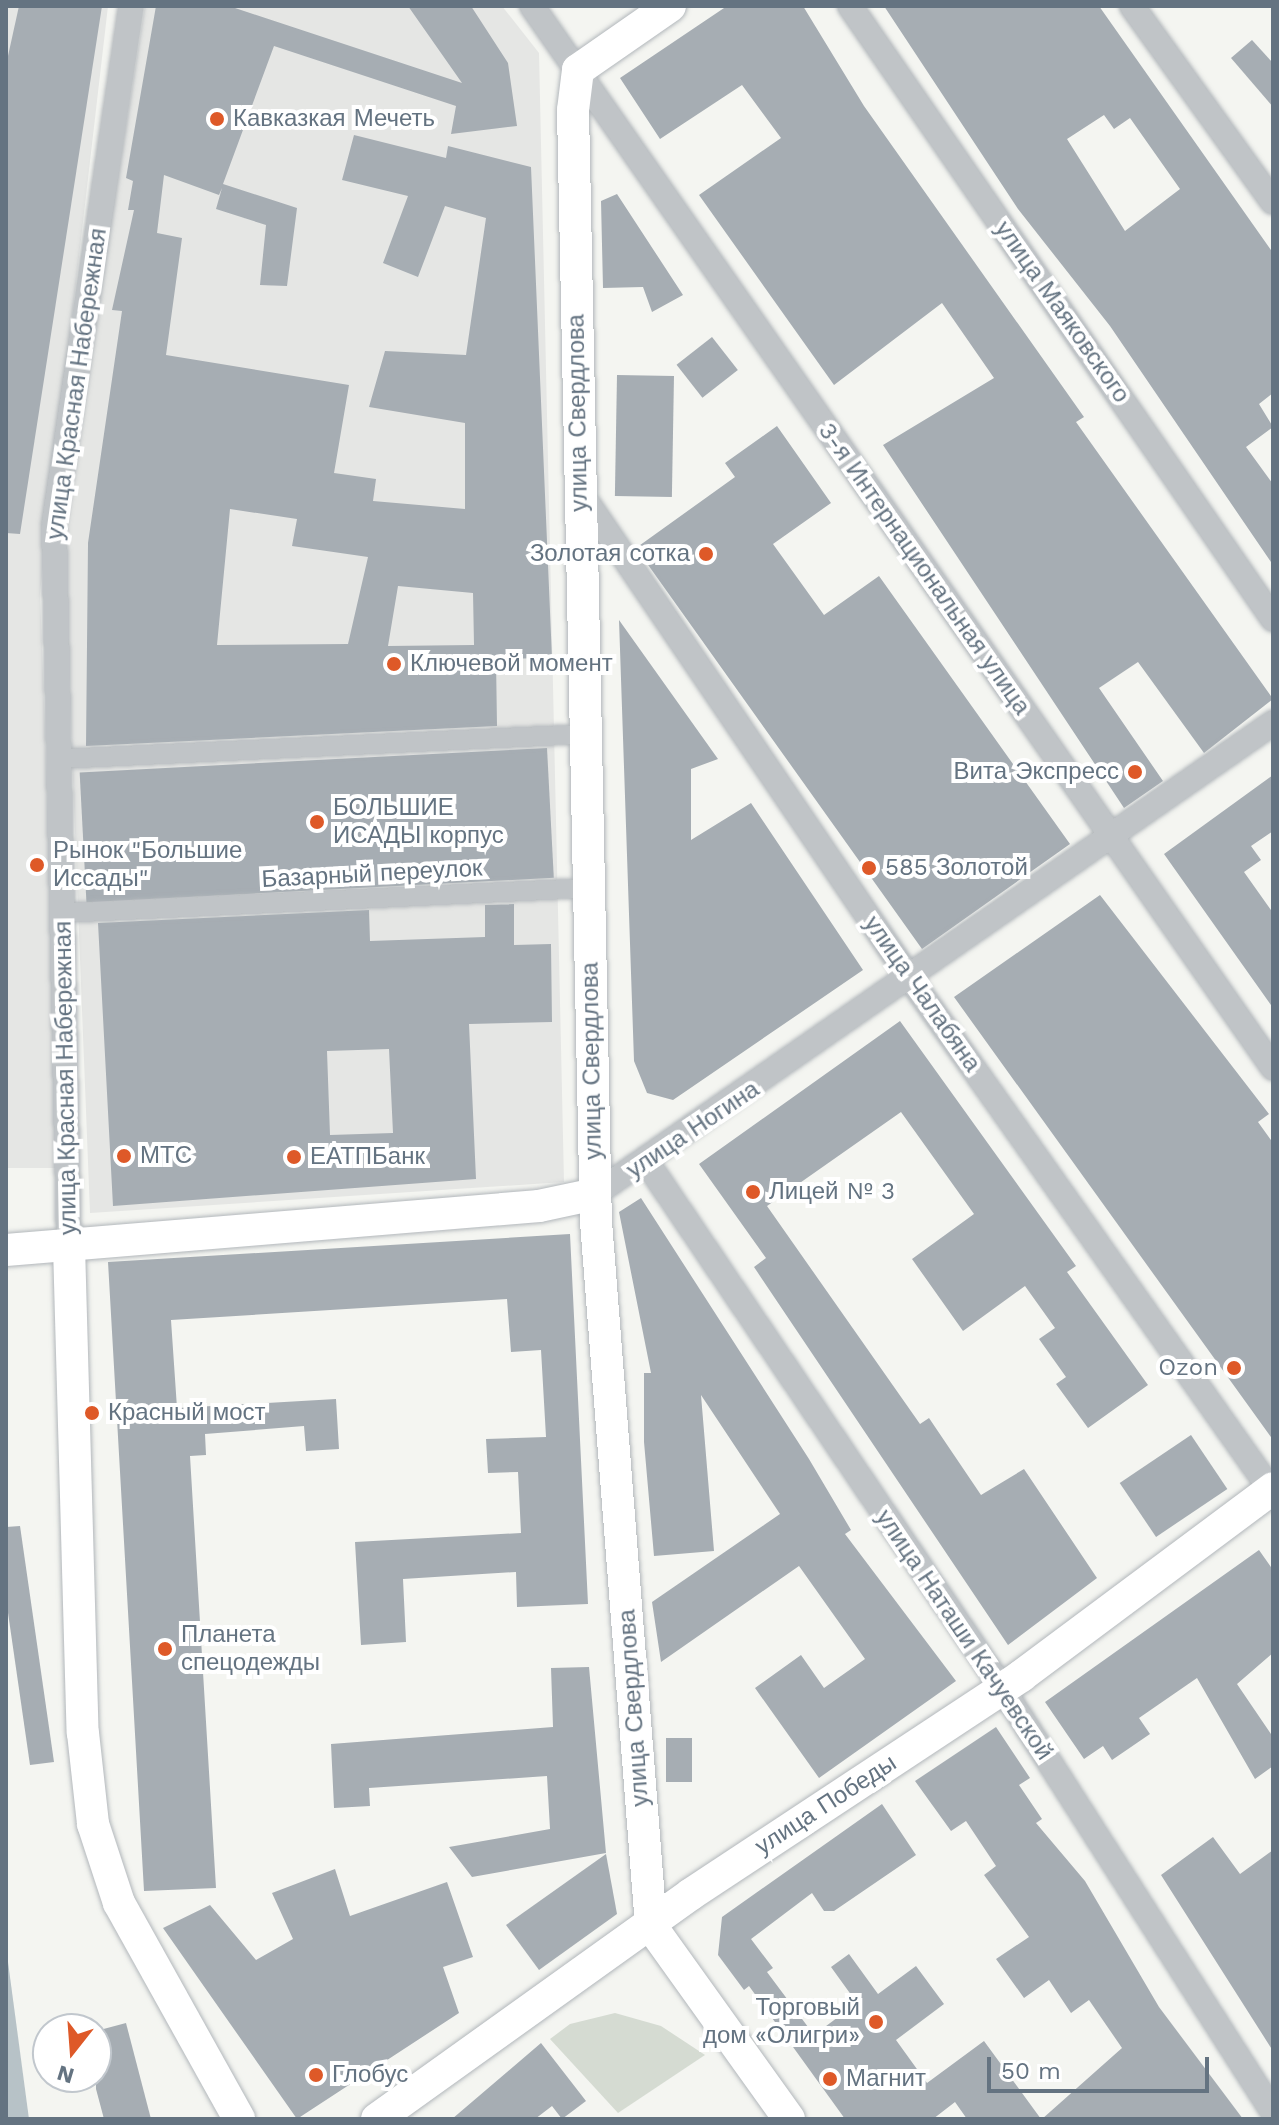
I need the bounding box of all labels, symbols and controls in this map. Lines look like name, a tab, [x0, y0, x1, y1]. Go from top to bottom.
place label: Кавказкая Мечеть	[233, 105, 435, 133]
marker: Кавказкая Мечеть	[208, 110, 226, 128]
street label: улица Маяковского	[989, 216, 1135, 408]
street label: улица Красная Набережная	[41, 226, 113, 542]
street label: улица Свердлова	[562, 314, 594, 512]
street label: 3-я Интернациональная улица	[812, 418, 1036, 720]
place label: Золотая сотка	[530, 540, 690, 568]
marker: Золотая сотка	[697, 545, 715, 563]
place label: Ключевой момент	[410, 650, 613, 678]
marker: Ключевой момент	[385, 655, 403, 673]
place label: Вита Экспресс	[954, 758, 1119, 786]
marker: Вита Экспресс	[1126, 763, 1144, 781]
place label: БОЛЬШИЕ ИСАДЫ корпус	[333, 794, 504, 850]
marker: БОЛЬШИЕ ИСАДЫ корпус	[308, 813, 326, 831]
place label: Рынок "Большие Иссады"	[53, 837, 242, 893]
street label: Базарный переулок	[261, 854, 483, 894]
place label: 585 Золотой	[885, 854, 1028, 882]
marker: Рынок "Большие Иссады"	[28, 856, 46, 874]
marker: 585 Золотой	[860, 859, 878, 877]
street label: улица Чалабяна	[858, 911, 986, 1077]
street label: улица Красная Набережная	[49, 921, 83, 1235]
street label: улица Свердлова	[576, 962, 608, 1160]
street label: улица Ногина	[621, 1075, 765, 1185]
place label: МТС	[140, 1142, 192, 1170]
place label: ЕАТПБанк	[310, 1143, 425, 1171]
marker: МТС	[115, 1147, 133, 1165]
marker: ЕАТПБанк	[285, 1148, 303, 1166]
place label: Лицей № 3	[769, 1178, 895, 1206]
marker: Лицей № 3	[744, 1183, 762, 1201]
place label: Ozon	[1158, 1354, 1218, 1382]
marker: Ozon	[1225, 1359, 1243, 1377]
place label: Красный мост	[108, 1399, 266, 1427]
marker: Красный мост	[83, 1404, 101, 1422]
street label: улица Наташи Качуевской	[869, 1504, 1059, 1766]
street label: улица Свердлова	[613, 1608, 655, 1808]
place label: Планета спецодежды	[181, 1621, 320, 1677]
marker: Планета спецодежды	[156, 1640, 174, 1658]
street label: улица Победы	[750, 1749, 902, 1861]
place label: Торговый дом «Олигри»	[703, 1994, 860, 2050]
north arrow	[32, 2013, 112, 2093]
marker: Торговый дом «Олигри»	[867, 2013, 885, 2031]
scale bar	[991, 2041, 1213, 2091]
text: 50 m	[1001, 2057, 1061, 2085]
text: N	[54, 2060, 77, 2089]
place label: Глобус	[332, 2061, 408, 2089]
place label: Магнит	[846, 2065, 926, 2093]
marker: Глобус	[307, 2066, 325, 2084]
marker: Магнит	[821, 2070, 839, 2088]

